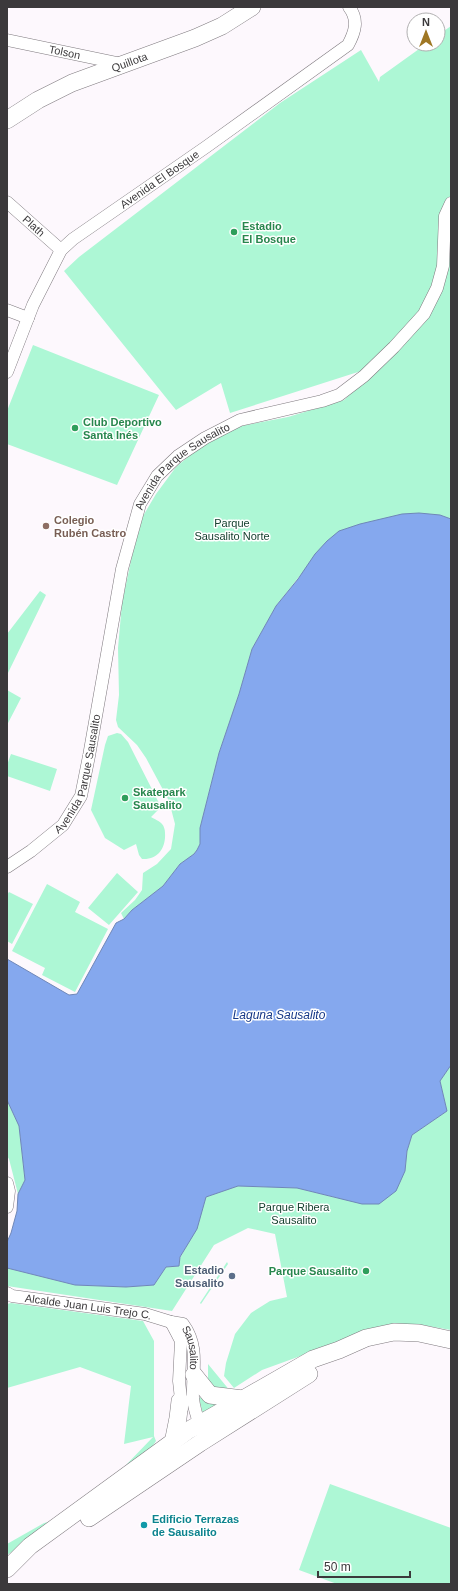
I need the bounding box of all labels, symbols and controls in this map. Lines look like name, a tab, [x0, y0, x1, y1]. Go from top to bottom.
north arrow	[406, 12, 446, 52]
text: N	[422, 16, 430, 28]
street label: Tolson	[48, 43, 82, 61]
street label: Quillota	[110, 50, 150, 74]
street label: Avenida El Bosque	[118, 148, 201, 211]
street label: Plath	[21, 213, 47, 239]
place label: Estadio El Bosque	[242, 220, 296, 245]
marker: Estadio El Bosque	[229, 227, 239, 237]
place label: Club Deportivo Santa Inés	[83, 416, 162, 441]
street label: Avenida Parque Sausalito	[133, 420, 232, 511]
marker: Club Deportivo Santa Inés	[70, 423, 80, 433]
place label: Colegio Rubén Castro	[54, 514, 126, 539]
park label: Parque Sausalito Norte	[194, 517, 270, 542]
marker: Colegio Rubén Castro	[41, 521, 51, 531]
street label: Avenida Parque Sausalito	[52, 713, 102, 836]
place label: Skatepark Sausalito	[133, 786, 186, 811]
marker: Skatepark Sausalito	[120, 793, 130, 803]
water label: Laguna Sausalito	[233, 1008, 326, 1022]
park label: Parque Ribera Sausalito	[259, 1201, 330, 1226]
place label: Estadio Sausalito	[175, 1264, 224, 1289]
place label: Parque Sausalito	[269, 1265, 358, 1277]
marker: Parque Sausalito	[361, 1266, 371, 1276]
marker: Estadio Sausalito	[227, 1271, 237, 1281]
street label: Alcalde Juan Luis Trejo C.	[24, 1292, 153, 1322]
street label: Sausalito	[180, 1323, 200, 1370]
place label: Edificio Terrazas de Sausalito	[152, 1513, 239, 1538]
marker: Edificio Terrazas de Sausalito	[139, 1520, 149, 1530]
scale bar	[318, 1553, 410, 1579]
text: 50 m	[324, 1560, 351, 1574]

